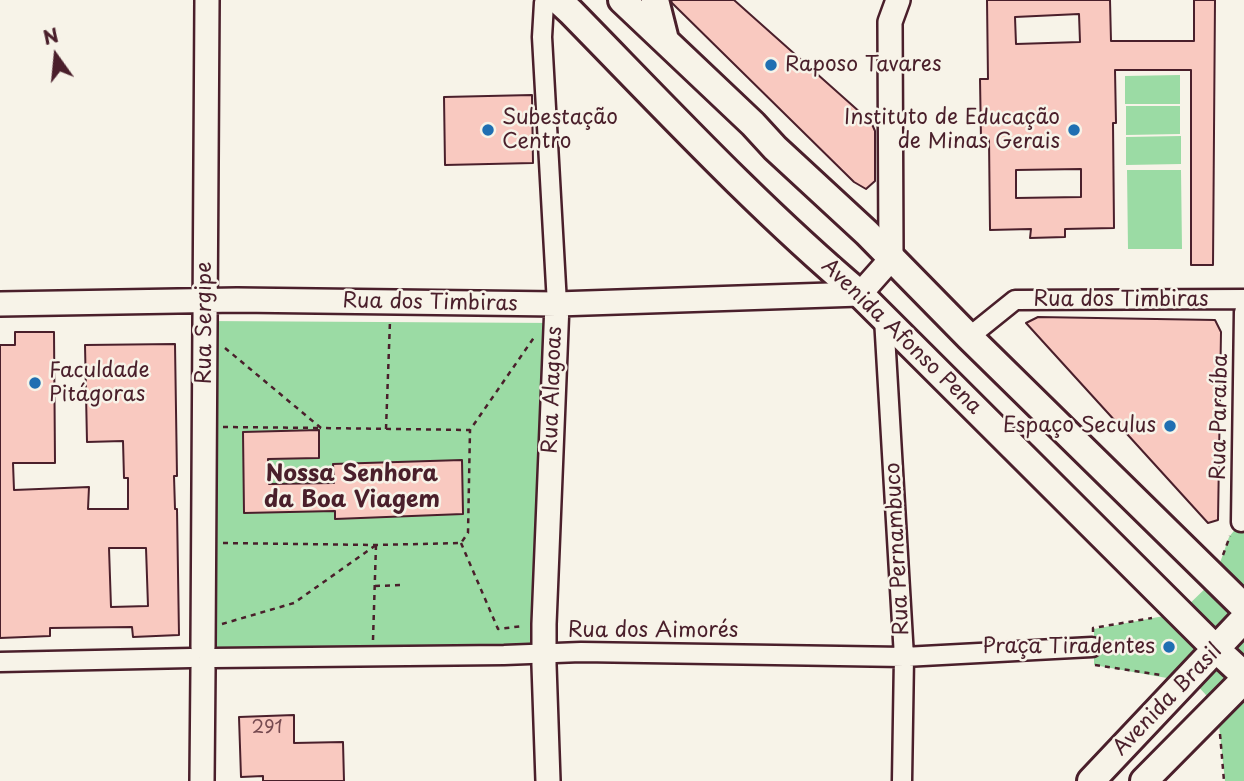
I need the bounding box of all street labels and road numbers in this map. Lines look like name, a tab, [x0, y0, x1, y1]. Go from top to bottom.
street label: Avenida Afonso Pena	[816, 254, 986, 420]
street label: Rua Sergipe	[192, 262, 218, 384]
street label: Rua dos Timbiras	[1033, 287, 1209, 313]
street label: Rua dos Timbiras	[342, 289, 518, 317]
street label: Rua Alagoas	[538, 326, 568, 454]
street label: Rua Paraíba	[1206, 354, 1234, 480]
street label: Rua Pernambuco	[881, 462, 915, 636]
street label: Rua dos Aimorés	[568, 618, 738, 644]
street label: Avenida Brasil	[1108, 639, 1228, 761]

